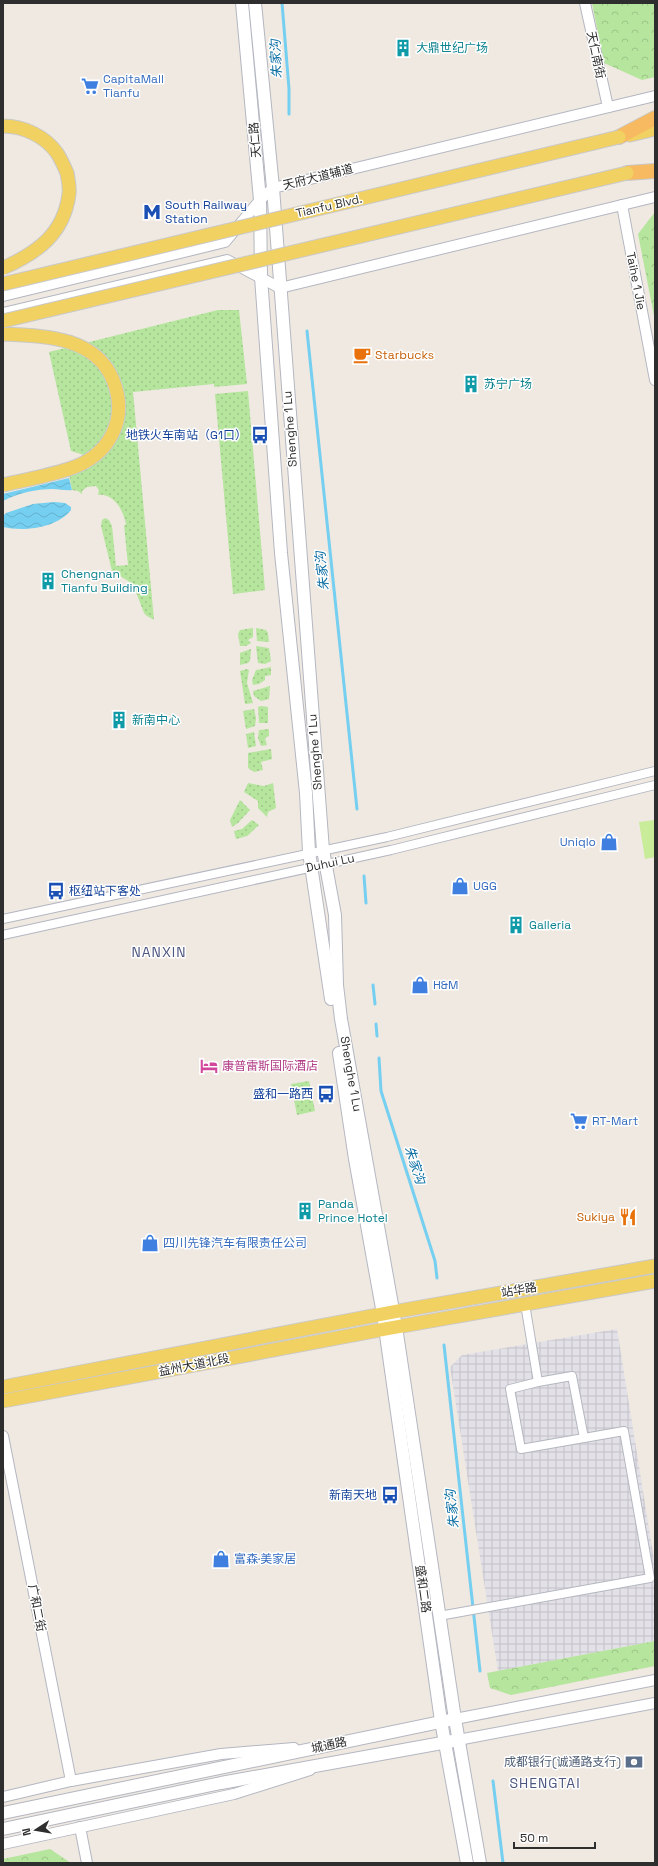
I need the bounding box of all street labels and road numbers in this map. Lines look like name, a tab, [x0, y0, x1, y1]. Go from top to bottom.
street label: 天仁南街	[583, 30, 609, 80]
street label: 天仁路	[245, 121, 265, 159]
street label: 天府大道辅道	[281, 161, 355, 193]
street label: Tianfu Blvd.	[294, 191, 364, 221]
street label: Taihe 1 Jie	[623, 251, 649, 311]
street label: Shenghe 1 Lu	[279, 390, 301, 468]
street label: Shenghe 1 Lu	[304, 713, 326, 791]
street label: Duhui Lu	[304, 850, 356, 876]
street label: Shenghe 1 Lu	[336, 1035, 366, 1113]
street label: 站华路	[500, 1279, 538, 1301]
street label: 益州大道北段	[157, 1350, 231, 1380]
street label: 盛和二路	[412, 1564, 434, 1614]
street label: 广和二街	[25, 1583, 49, 1633]
street label: 城通路	[310, 1733, 348, 1757]

